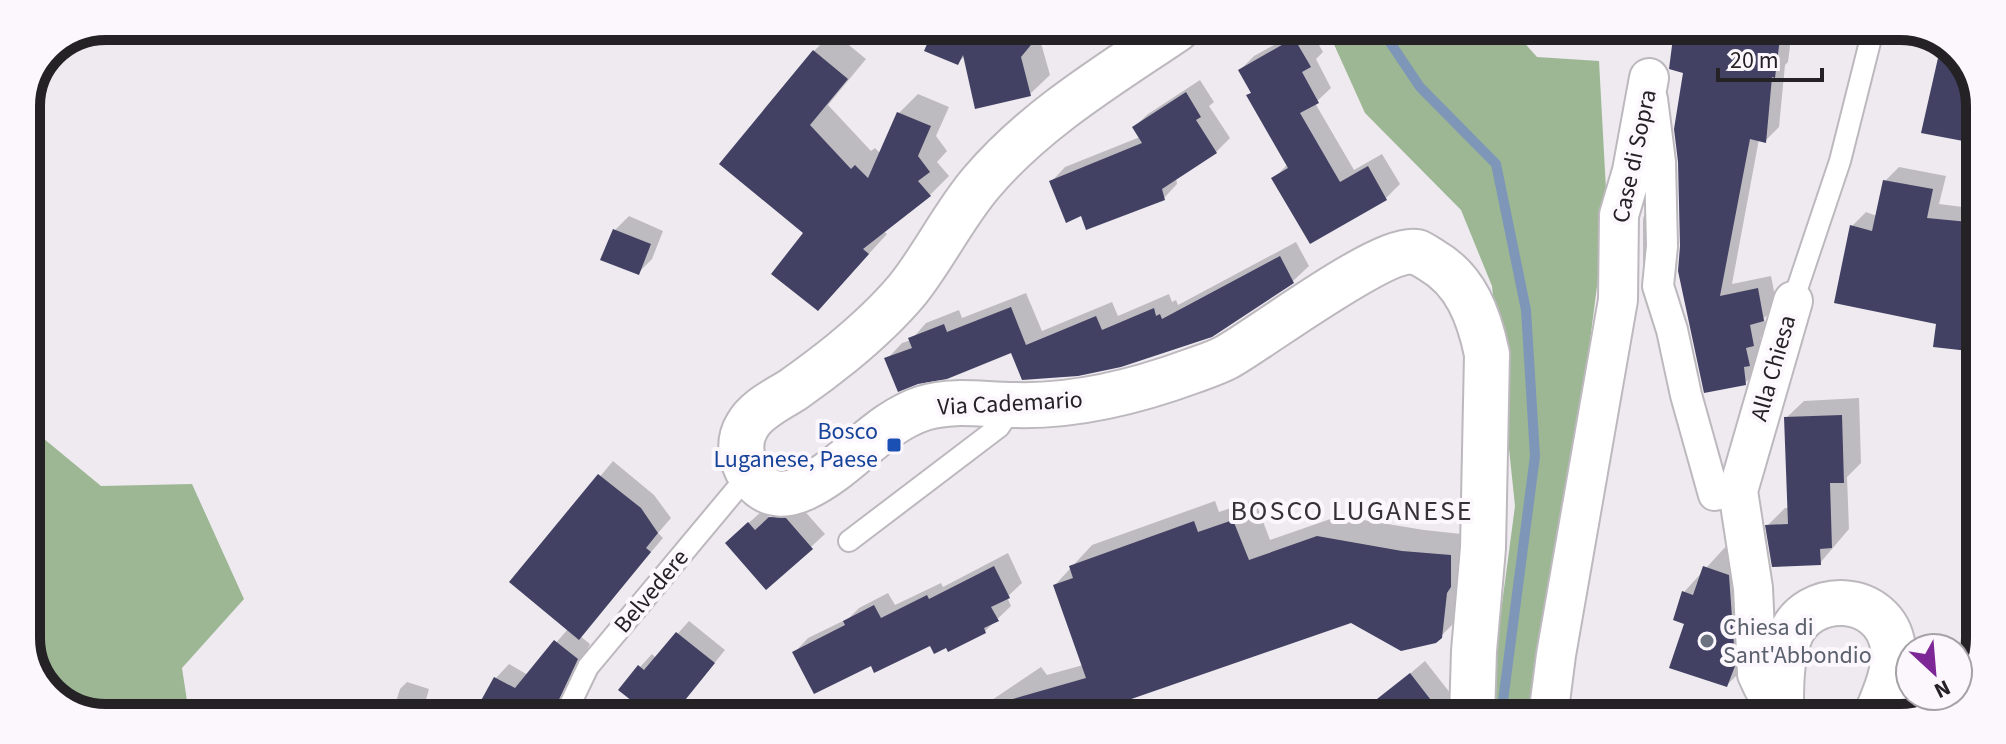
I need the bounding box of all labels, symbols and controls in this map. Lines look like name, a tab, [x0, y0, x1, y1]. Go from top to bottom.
scale bar	[1718, 32, 1822, 82]
text: 20 m	[1730, 43, 1779, 78]
street label: Case di Sopra	[1603, 86, 1666, 226]
street label: Alla Chiesa	[1742, 311, 1805, 425]
street label: Via Cademario	[936, 382, 1084, 425]
place label: Bosco Luganese, Paese	[713, 414, 878, 477]
marker: Bosco Luganese, Paese	[885, 436, 903, 454]
district label: BOSCO LUGANESE	[1230, 491, 1474, 531]
street label: Belvedere	[606, 542, 697, 641]
place label: Chiesa di Sant'Abbondio	[1723, 610, 1872, 673]
marker: Chiesa di Sant'Abbondio	[1698, 632, 1716, 650]
north arrow	[1894, 632, 1974, 712]
text: N	[1929, 671, 1956, 707]

